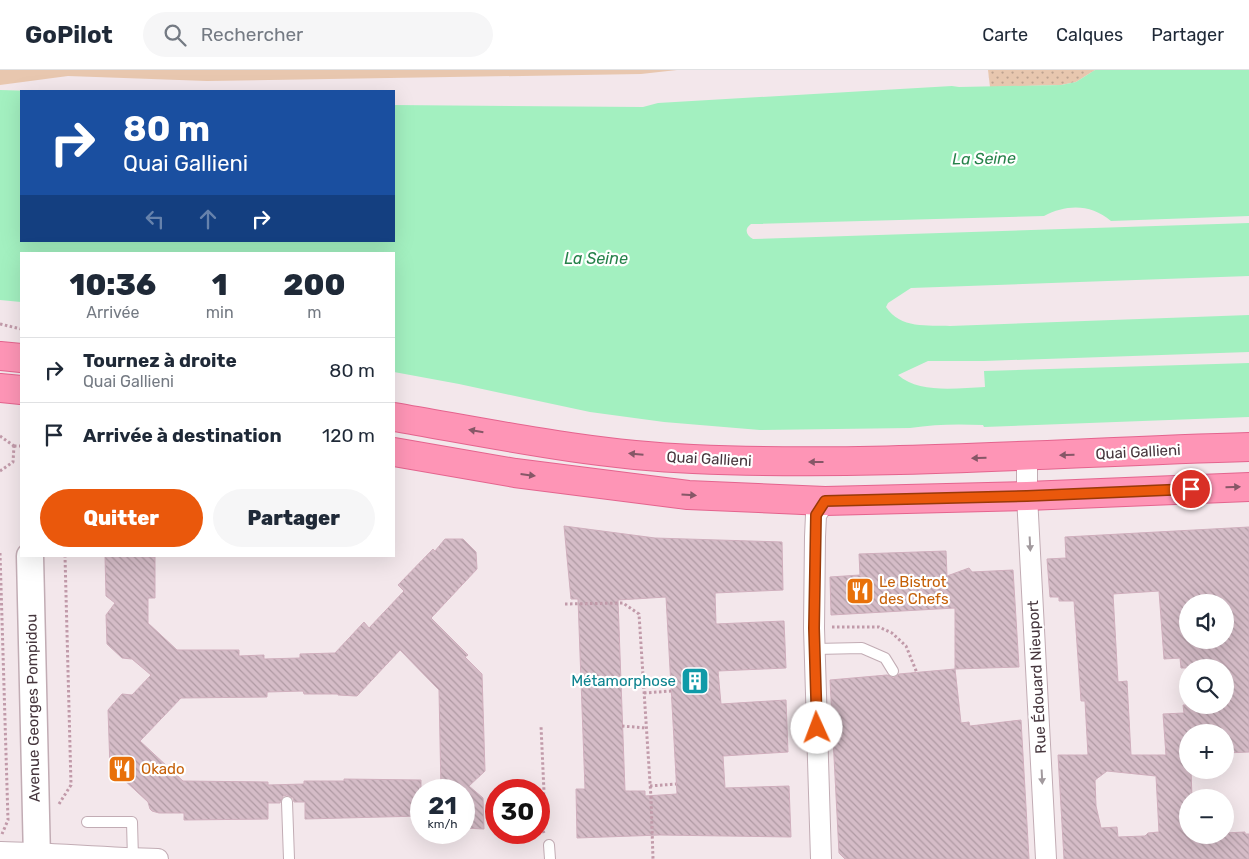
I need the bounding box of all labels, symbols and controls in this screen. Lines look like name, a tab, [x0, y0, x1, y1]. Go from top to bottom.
search box	[143, 12, 493, 57]
text: GoPilot	[25, 21, 113, 49]
icon: search	[161, 21, 189, 49]
text: Rechercher	[201, 23, 303, 46]
text: Carte	[982, 24, 1028, 46]
text: Calques	[1056, 24, 1123, 46]
text: Partager	[1151, 24, 1224, 46]
text: 80 m	[123, 108, 210, 150]
icon: right	[40, 110, 105, 175]
water label: La Seine	[952, 148, 1016, 169]
text: Quai Gallieni	[123, 150, 248, 177]
icon: left	[141, 205, 169, 233]
icon: ahead	[194, 205, 222, 233]
icon: right	[247, 205, 275, 233]
water label: La Seine	[564, 249, 628, 268]
text: 10:36	[70, 267, 156, 303]
text: 1	[212, 267, 228, 303]
text: 200	[283, 267, 345, 303]
text: Arrivée	[86, 303, 140, 322]
text: min	[206, 303, 234, 322]
text: m	[307, 303, 321, 322]
text: Tournez à droite	[83, 349, 237, 372]
icon: right	[40, 356, 68, 384]
text: 80 m	[329, 359, 375, 382]
text: Quai Gallieni	[83, 372, 174, 391]
icon: arrive	[40, 421, 68, 449]
text: Arrivée à destination	[83, 424, 282, 447]
text: 120 m	[322, 424, 375, 447]
one-way arrow	[467, 426, 483, 434]
street label: Quai Gallieni	[1095, 441, 1181, 463]
street label: Quai Gallieni	[666, 448, 752, 470]
one-way arrow	[628, 450, 644, 458]
one-way arrow	[1059, 451, 1075, 459]
one-way arrow	[970, 454, 986, 462]
one-way arrow	[808, 458, 824, 466]
pin	[1170, 468, 1212, 510]
one-way arrow	[520, 471, 536, 479]
icon: arrive	[1177, 475, 1205, 503]
one-way arrow	[1225, 483, 1241, 491]
button: Quitter	[40, 489, 203, 547]
button: Partager	[213, 489, 375, 547]
one-way arrow	[682, 491, 698, 499]
one-way arrow	[1026, 537, 1034, 553]
place label: Le Bistrot des Chefs	[879, 573, 949, 608]
restaurant icon: Le Bistrot des Chefs	[845, 576, 875, 606]
map controls	[1179, 594, 1234, 844]
button: sound	[1179, 594, 1234, 649]
street label: Rue Édouard Nieuport	[1024, 600, 1050, 754]
street label: Avenue Georges Pompidou	[22, 614, 44, 802]
button: search	[1179, 659, 1234, 714]
building icon: Métamorphose	[680, 666, 710, 696]
place label: Métamorphose	[571, 672, 676, 690]
position arrow	[790, 701, 842, 753]
button: +	[1179, 724, 1234, 779]
restaurant icon: Okado	[107, 754, 137, 784]
place label: Okado	[141, 760, 185, 778]
one-way arrow	[1038, 769, 1046, 785]
speed limit sign: 30	[485, 779, 550, 844]
button: −	[1179, 789, 1234, 844]
text: 21	[428, 791, 457, 820]
text: km/h	[428, 817, 457, 831]

